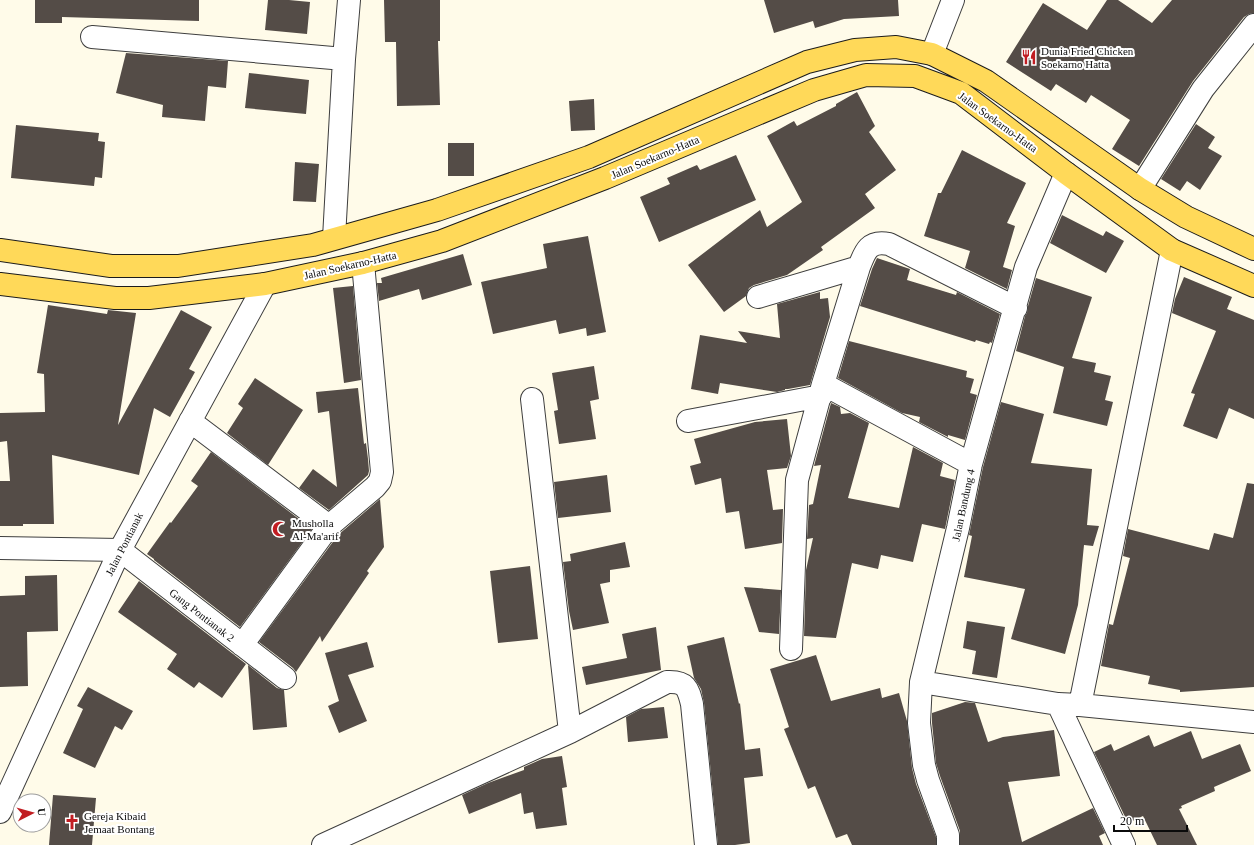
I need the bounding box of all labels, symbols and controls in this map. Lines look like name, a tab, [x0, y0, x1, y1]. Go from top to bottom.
place label: Dunia Fried Chicken Soekarno Hatta	[1041, 45, 1134, 70]
restaurant icon: Dunia Fried Chicken Soekarno Hatta	[1020, 48, 1038, 66]
street label: Jalan Soekarno-Hatta	[956, 89, 1040, 155]
street label: Jalan Soekarno-Hatta	[609, 133, 701, 181]
street label: Jalan Soekarno-Hatta	[303, 249, 397, 281]
street label: Jalan Bandung 4	[950, 467, 977, 542]
street label: Jalan Pontianak	[103, 510, 145, 578]
place label: Musholla Al-Ma'arif	[292, 517, 339, 542]
mosque icon: Musholla Al-Ma'arif	[271, 520, 289, 538]
street label: Gang Pontianak 2	[167, 586, 237, 644]
north arrow	[12, 793, 52, 833]
text: U	[36, 807, 48, 817]
scale bar	[1114, 807, 1187, 833]
place label: Gereja Kibaid Jemaat Bontang	[84, 810, 155, 835]
church icon: Gereja Kibaid Jemaat Bontang	[63, 813, 81, 831]
text: 20 m	[1120, 814, 1145, 828]

